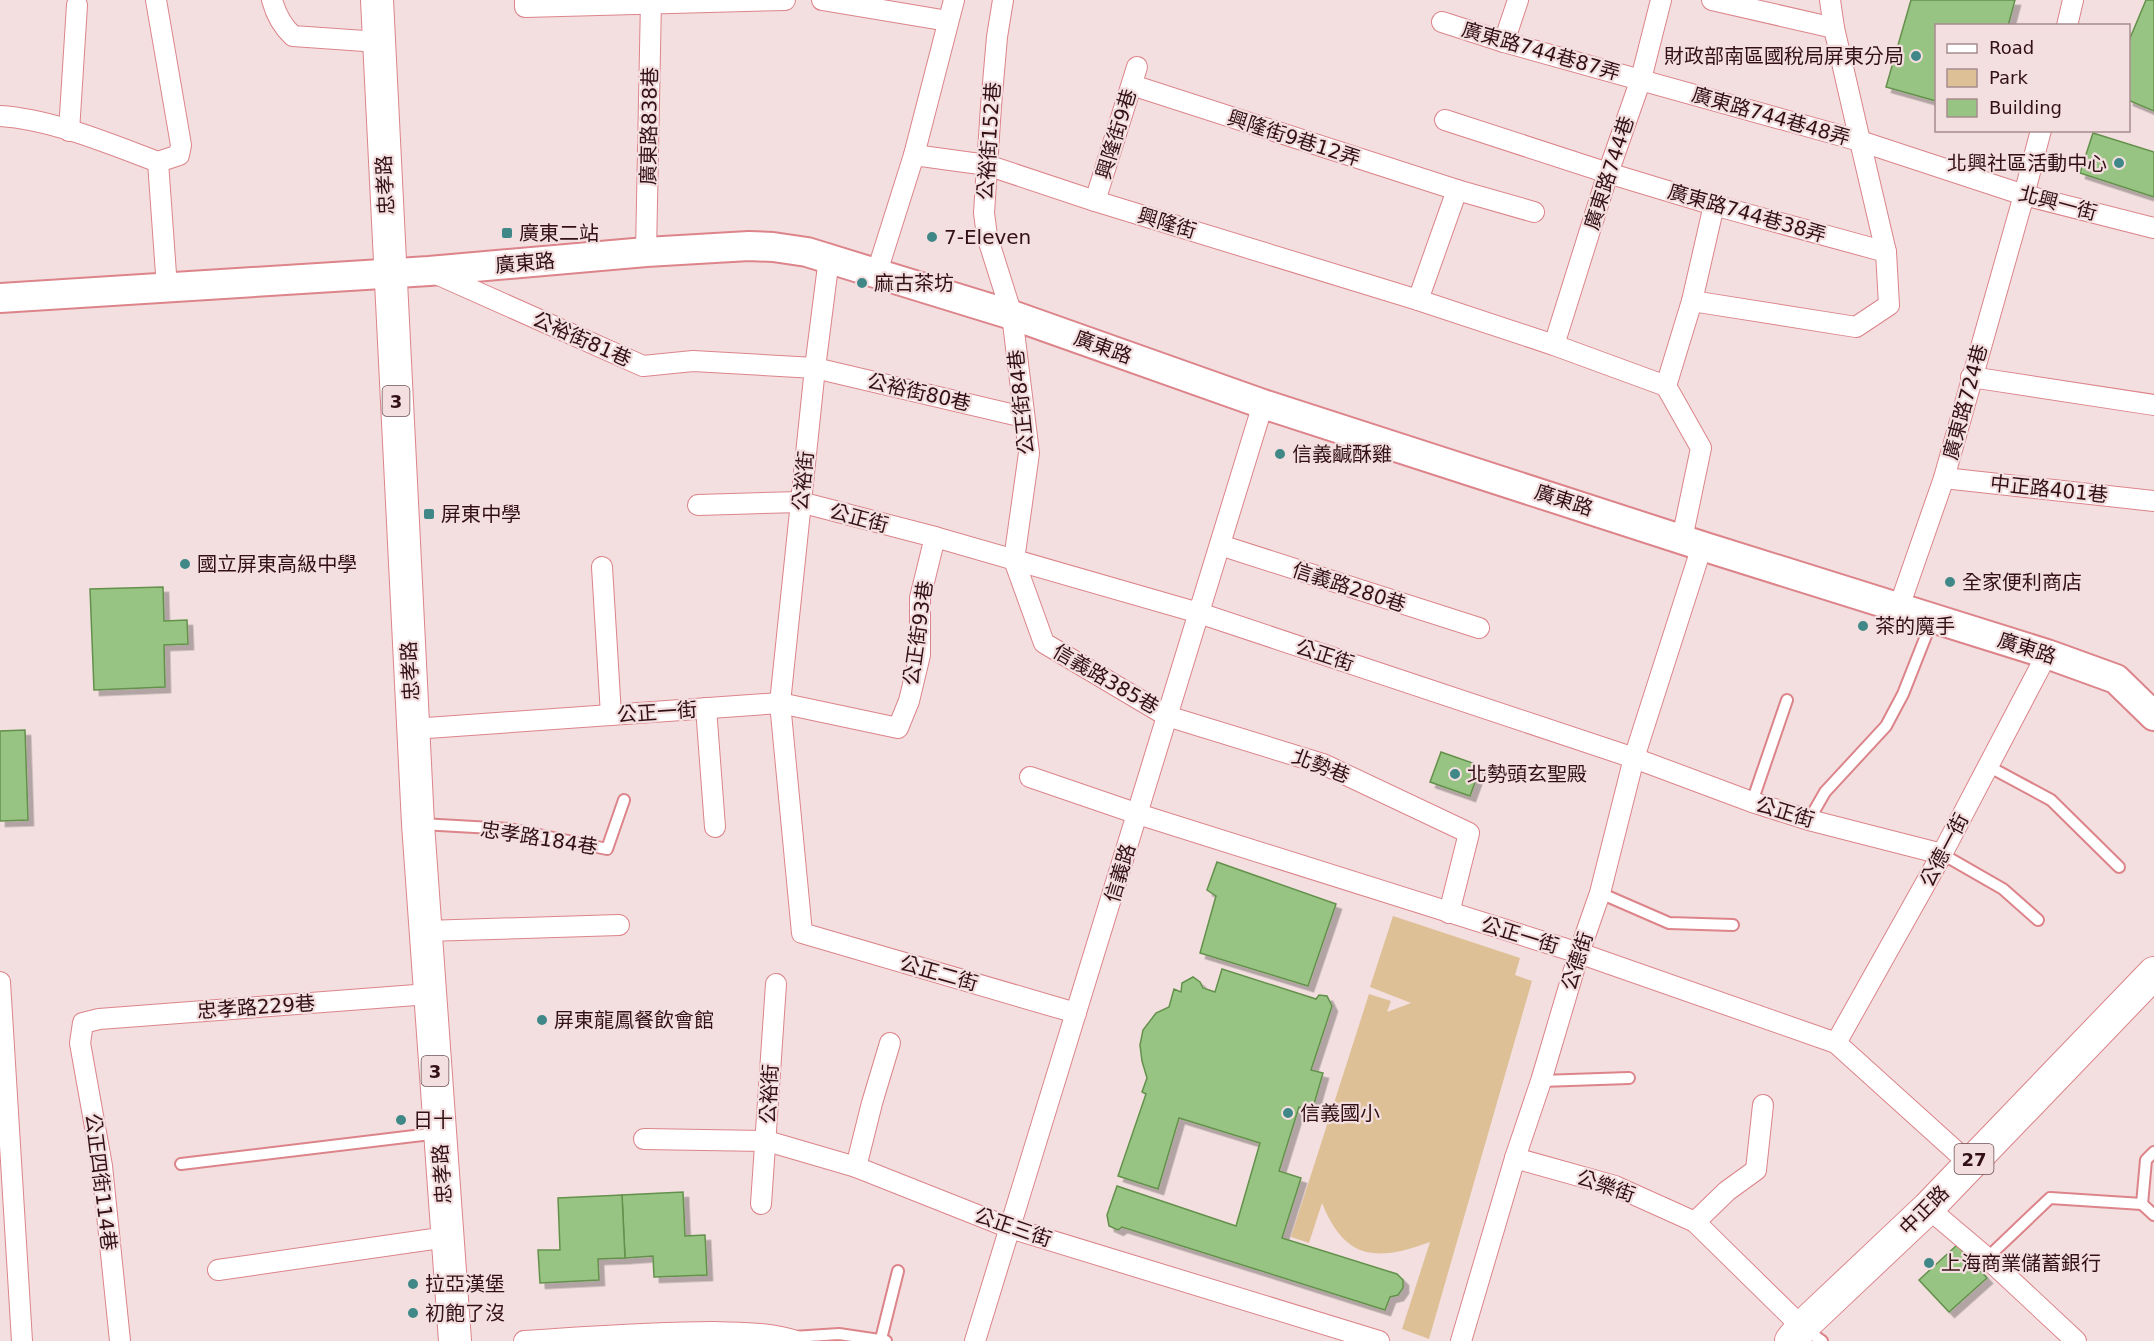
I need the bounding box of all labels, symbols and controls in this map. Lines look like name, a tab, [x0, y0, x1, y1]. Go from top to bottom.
street label: 廣東路744巷87弄	[1459, 17, 1623, 85]
legend	[1935, 24, 2130, 132]
text: Road	[1989, 37, 2034, 58]
place label: 財政部南區國稅局屏東分局	[1664, 44, 1904, 68]
marker: 財政部南區國稅局屏東分局	[1909, 49, 1923, 63]
street label: 廣東路838巷	[636, 67, 662, 185]
text: Park	[1989, 67, 2028, 88]
street label: 公裕街152巷	[973, 81, 1005, 201]
street label: 廣東路744巷48弄	[1689, 82, 1853, 150]
street label: 興隆街9巷	[1091, 86, 1141, 182]
text: Building	[1989, 97, 2062, 118]
street label: 興隆街9巷12弄	[1225, 105, 1363, 171]
street label: 廣東路744巷	[1579, 113, 1639, 233]
place label: 北興社區活動中心	[1947, 151, 2107, 175]
street label: 忠孝路	[371, 154, 399, 216]
marker: 北興社區活動中心	[2112, 156, 2126, 170]
street label: 廣東路744巷38弄	[1665, 179, 1829, 247]
street label: 北興一街	[2016, 181, 2100, 225]
street label: 興隆街	[1135, 203, 1199, 243]
place label: 廣東二站	[519, 221, 599, 245]
place label: 7-Eleven	[944, 225, 1031, 249]
marker: 廣東二站	[500, 226, 514, 240]
marker: 7-Eleven	[925, 230, 939, 244]
street label: 廣東路	[494, 248, 556, 278]
place label: 麻古茶坊	[874, 271, 954, 295]
marker: 麻古茶坊	[855, 276, 869, 290]
street label: 公裕街81巷	[529, 307, 635, 371]
street label: 廣東路	[1071, 325, 1135, 369]
street label: 廣東路724巷	[1938, 342, 1992, 462]
street label: 公正街84巷	[1004, 348, 1038, 456]
street label: 公裕街80巷	[865, 368, 973, 416]
road number: 3	[382, 386, 410, 416]
place label: 信義鹹酥雞	[1292, 442, 1392, 466]
marker: 信義鹹酥雞	[1273, 447, 1287, 461]
street label: 公裕街	[788, 450, 818, 512]
street label: 中正路401巷	[1989, 471, 2109, 507]
street label: 廣東路	[1532, 479, 1596, 521]
street label: 公正街	[827, 499, 891, 537]
place label: 屏東中學	[441, 502, 521, 526]
marker: 屏東中學	[422, 507, 436, 521]
place label: 國立屏東高級中學	[197, 552, 357, 576]
marker: 國立屏東高級中學	[178, 557, 192, 571]
street label: 信義路280巷	[1289, 557, 1409, 617]
place label: 全家便利商店	[1962, 570, 2082, 594]
marker: 全家便利商店	[1943, 575, 1957, 589]
street label: 公正街93巷	[899, 579, 937, 687]
place label: 茶的魔手	[1875, 614, 1955, 638]
marker: 茶的魔手	[1856, 619, 1870, 633]
street label: 廣東路	[1995, 627, 2059, 669]
street label: 公正街	[1293, 634, 1357, 676]
street label: 信義路385巷	[1049, 639, 1163, 719]
street label: 忠孝路	[396, 640, 424, 702]
street label: 公正一街	[616, 697, 698, 727]
street label: 北勢巷	[1289, 744, 1353, 788]
place label: 北勢頭玄聖殿	[1467, 762, 1587, 786]
marker: 北勢頭玄聖殿	[1448, 767, 1462, 781]
street label: 公正街	[1753, 792, 1817, 832]
street label: 公德一街	[1915, 809, 1973, 891]
street label: 忠孝路184巷	[479, 817, 599, 859]
street label: 信義路	[1100, 841, 1140, 905]
street label: 公正一街	[1478, 912, 1562, 958]
street label: 公德街	[1556, 929, 1598, 993]
street label: 公正二街	[897, 950, 981, 996]
street label: 忠孝路229巷	[196, 991, 316, 1023]
place label: 屏東龍鳳餐飲會館	[554, 1008, 714, 1032]
marker: 屏東龍鳳餐飲會館	[535, 1013, 549, 1027]
road number: 3	[422, 1056, 448, 1086]
street label: 公裕街	[755, 1063, 783, 1125]
place label: 信義國小	[1300, 1101, 1380, 1125]
marker: 信義國小	[1281, 1106, 1295, 1120]
place label: 日十	[413, 1108, 453, 1132]
street label: 公正四街114巷	[81, 1112, 121, 1252]
marker: 日十	[394, 1113, 408, 1127]
street label: 忠孝路	[428, 1143, 456, 1205]
road number: 27	[1954, 1144, 1994, 1174]
street label: 公樂街	[1574, 1165, 1638, 1207]
street label: 中正路	[1894, 1180, 1954, 1240]
street label: 公正三街	[971, 1203, 1055, 1251]
place label: 上海商業儲蓄銀行	[1941, 1251, 2101, 1275]
marker: 上海商業儲蓄銀行	[1922, 1256, 1936, 1270]
place label: 拉亞漢堡	[425, 1272, 505, 1296]
marker: 拉亞漢堡	[406, 1277, 420, 1291]
place label: 初飽了沒	[425, 1301, 505, 1325]
marker: 初飽了沒	[406, 1306, 420, 1320]

